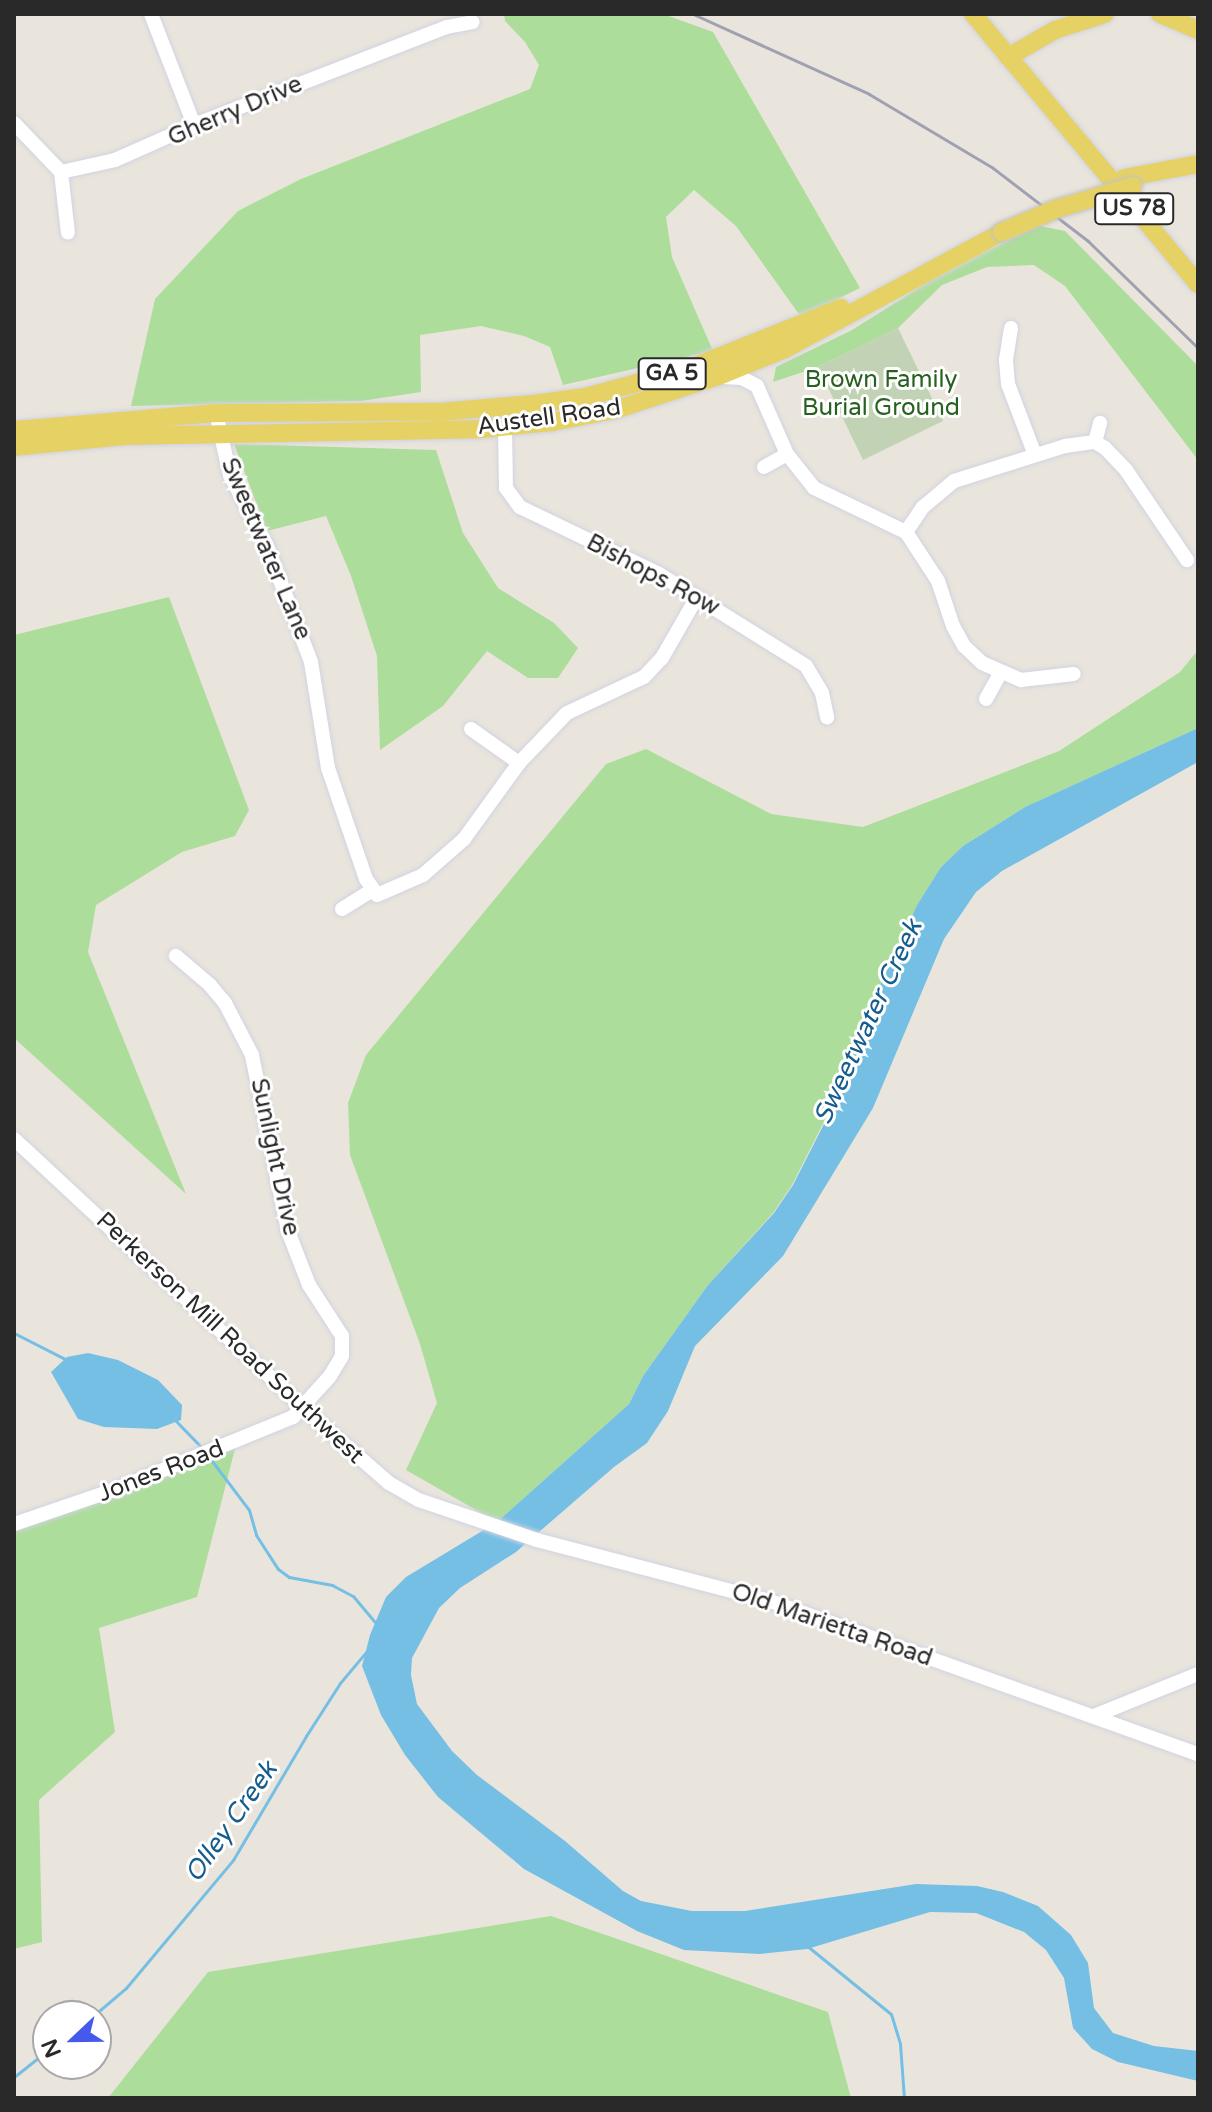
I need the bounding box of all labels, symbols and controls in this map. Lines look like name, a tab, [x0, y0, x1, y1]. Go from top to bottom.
street label: Gherry Drive	[164, 70, 306, 152]
road number: US 78	[1094, 191, 1174, 227]
road number: GA 5	[636, 356, 708, 392]
park label: Brown Family Burial Ground	[802, 366, 960, 422]
street label: Austell Road	[475, 393, 623, 441]
street label: Sweetwater Lane	[215, 454, 317, 644]
street label: Bishops Row	[582, 528, 724, 622]
water label: Sweetwater Creek	[807, 915, 929, 1129]
street label: Sunlight Drive	[244, 1076, 306, 1238]
street label: Perkerson Mill Road Southwest	[90, 1206, 370, 1470]
street label: Jones Road	[94, 1434, 228, 1508]
street label: Old Marietta Road	[728, 1577, 936, 1673]
water label: Olley Creek	[178, 1756, 284, 1888]
north arrow	[32, 2000, 112, 2080]
text: N	[36, 2035, 67, 2061]

